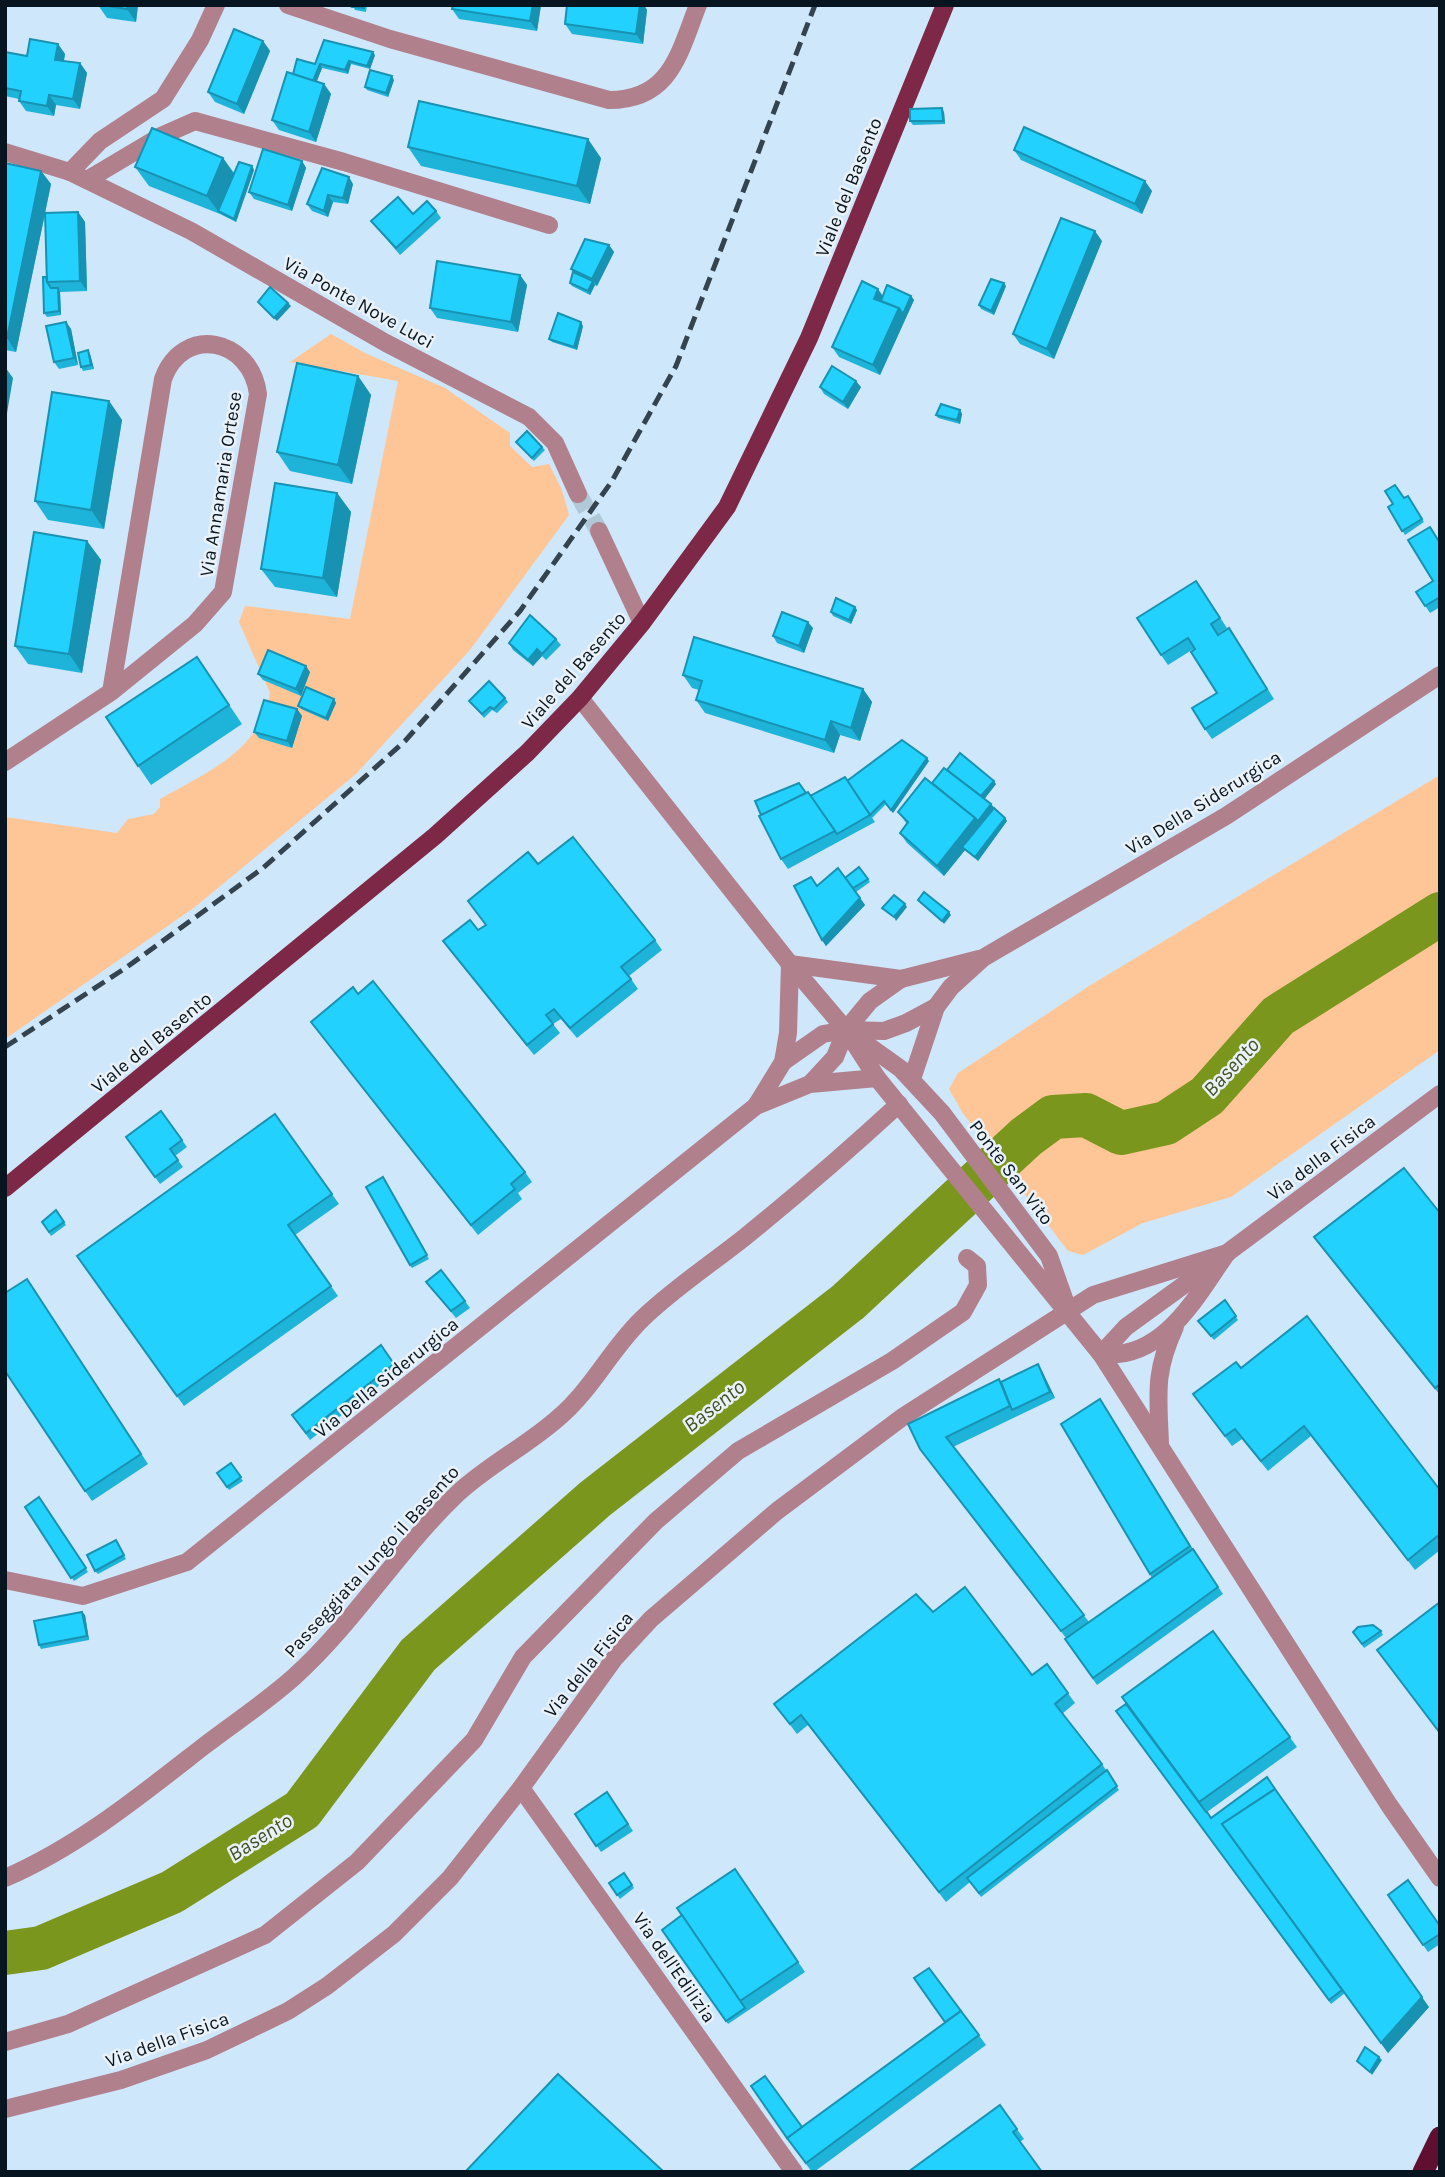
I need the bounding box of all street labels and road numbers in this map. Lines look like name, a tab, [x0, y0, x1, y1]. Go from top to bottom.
street label: Viale del Basento	[811, 115, 887, 260]
street label: Via Ponte Nove Luci	[280, 252, 437, 353]
street label: Via Annamaria Ortese	[195, 390, 246, 578]
street label: Viale del Basento	[517, 607, 631, 734]
street label: Via Della Siderurgica	[1122, 746, 1285, 860]
street label: Viale del Basento	[87, 988, 216, 1098]
street label: Via della Fisica	[1263, 1110, 1380, 1206]
street label: Ponte San Vito	[965, 1116, 1058, 1229]
street label: Via Della Siderurgica	[310, 1313, 463, 1443]
street label: Passeggiata lungo il Basento	[280, 1461, 464, 1662]
street label: Via della Fisica	[539, 1607, 638, 1722]
street label: Via dell'Edilizia	[628, 1908, 720, 2027]
street label: Via della Fisica	[103, 2007, 232, 2072]

